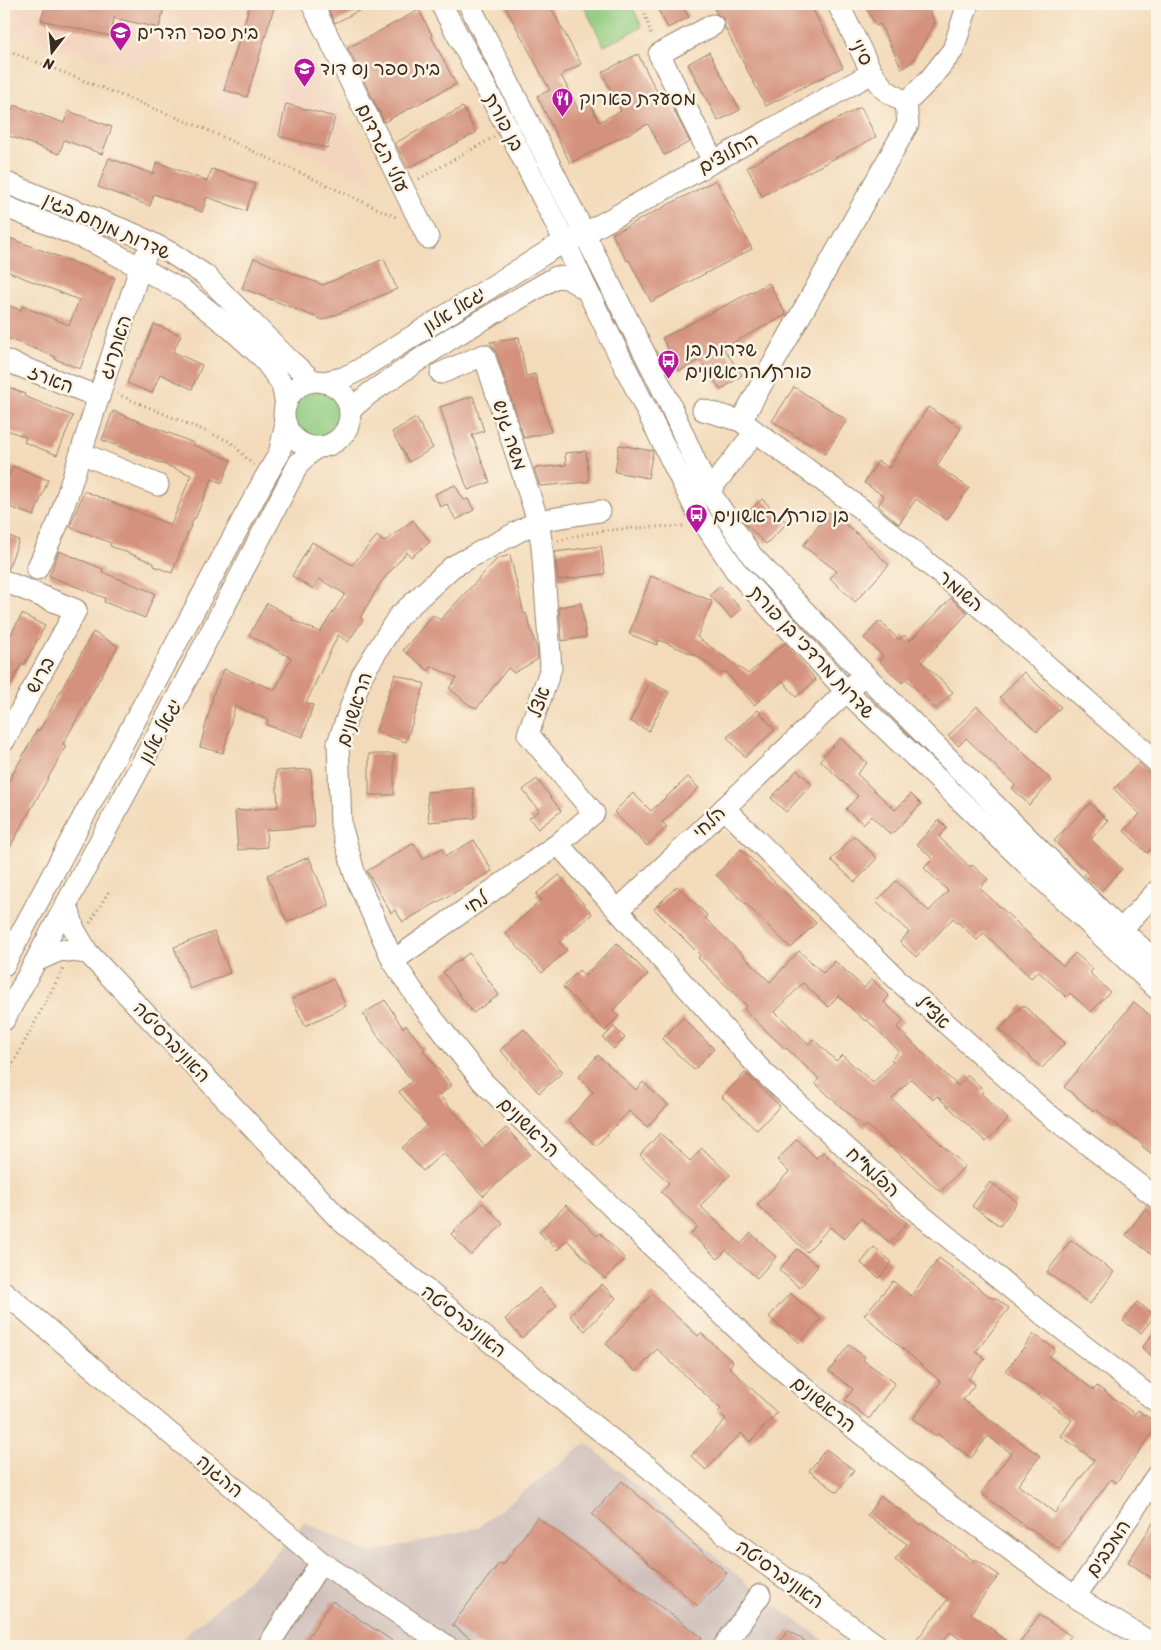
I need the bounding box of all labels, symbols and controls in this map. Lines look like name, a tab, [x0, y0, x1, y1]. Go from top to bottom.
place label: בית ספר הדרים	[137, 16, 258, 49]
school or university icon: בית ספר הדרים	[109, 20, 133, 51]
north arrow	[28, 28, 78, 78]
street label: סיני	[841, 33, 883, 71]
text: N	[40, 51, 58, 78]
place label: בית ספר נס דוד	[320, 52, 440, 85]
school or university icon: בית ספר נס דוד	[292, 56, 316, 87]
place label: מסעדת פארוק	[579, 82, 696, 115]
restaurant icon: מסעדת פארוק	[551, 86, 575, 117]
street label: בן פורת	[475, 87, 533, 157]
street label: עולי הגרדום	[347, 98, 419, 198]
street label: החלוצים	[692, 123, 764, 183]
street label: שדרות מנחם בגין	[38, 183, 176, 269]
street label: יגאל אלון	[416, 278, 492, 342]
street label: האתרוג	[89, 310, 141, 384]
place label: שדרות בן פורת/הראשונים	[685, 333, 812, 388]
bus stop icon: שדרות בן פורת/הראשונים	[657, 348, 681, 379]
street label: הארז	[23, 355, 79, 403]
street label: משה גניש	[483, 395, 537, 475]
place label: בן פורת/ראשונים	[713, 499, 849, 532]
bus stop icon: בן פורת/ראשונים	[685, 503, 709, 534]
street label: השומר	[930, 562, 992, 620]
street label: שדרות מרדכי בן פורת	[741, 577, 884, 727]
street label: ברוש	[16, 650, 64, 700]
street label: הראשונים	[326, 667, 382, 751]
street label: אצל	[518, 682, 560, 722]
street label: יגאל אלון	[129, 693, 191, 769]
street label: הלחי	[684, 797, 734, 847]
street label: לחי	[457, 882, 497, 924]
street label: אצ"ל	[907, 987, 959, 1037]
street label: האוניברסיטה	[125, 993, 219, 1091]
street label: הראשונים	[490, 1089, 568, 1165]
street label: הפלמ"ח	[838, 1138, 908, 1206]
street label: האוניברסיטה	[414, 1276, 514, 1366]
street label: הראשונים	[784, 1367, 864, 1441]
street label: ההגנה	[189, 1446, 251, 1506]
street label: המכבים	[1077, 1512, 1139, 1584]
street label: האוניברסיטה	[729, 1531, 831, 1617]

